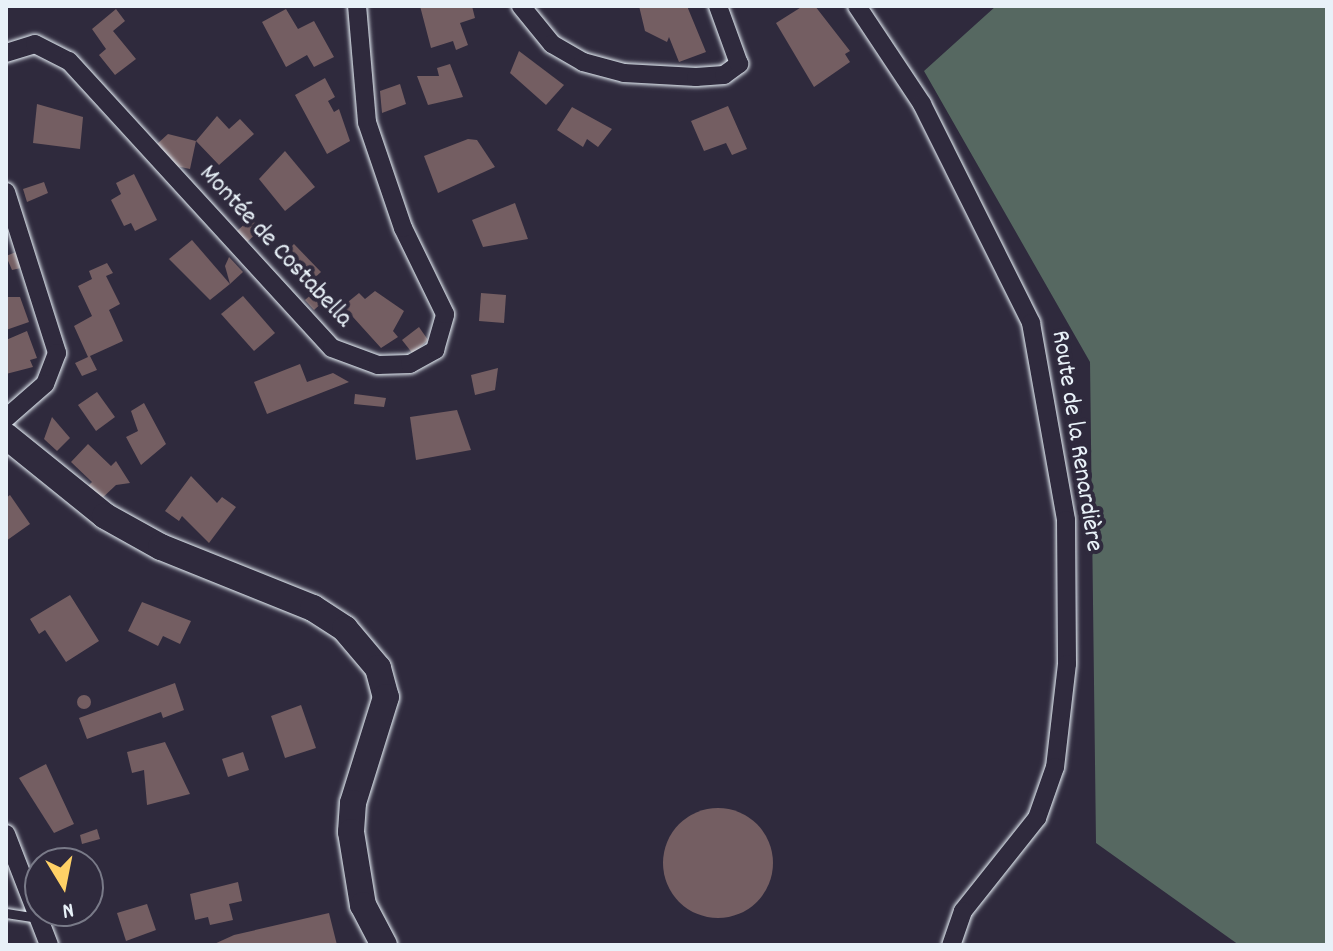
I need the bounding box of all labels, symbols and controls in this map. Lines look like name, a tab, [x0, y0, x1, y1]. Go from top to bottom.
street label: Montée de Costabella	[192, 159, 358, 335]
street label: Route de la Renardière	[1043, 328, 1109, 554]
north arrow	[24, 847, 104, 927]
text: N	[60, 893, 76, 925]

